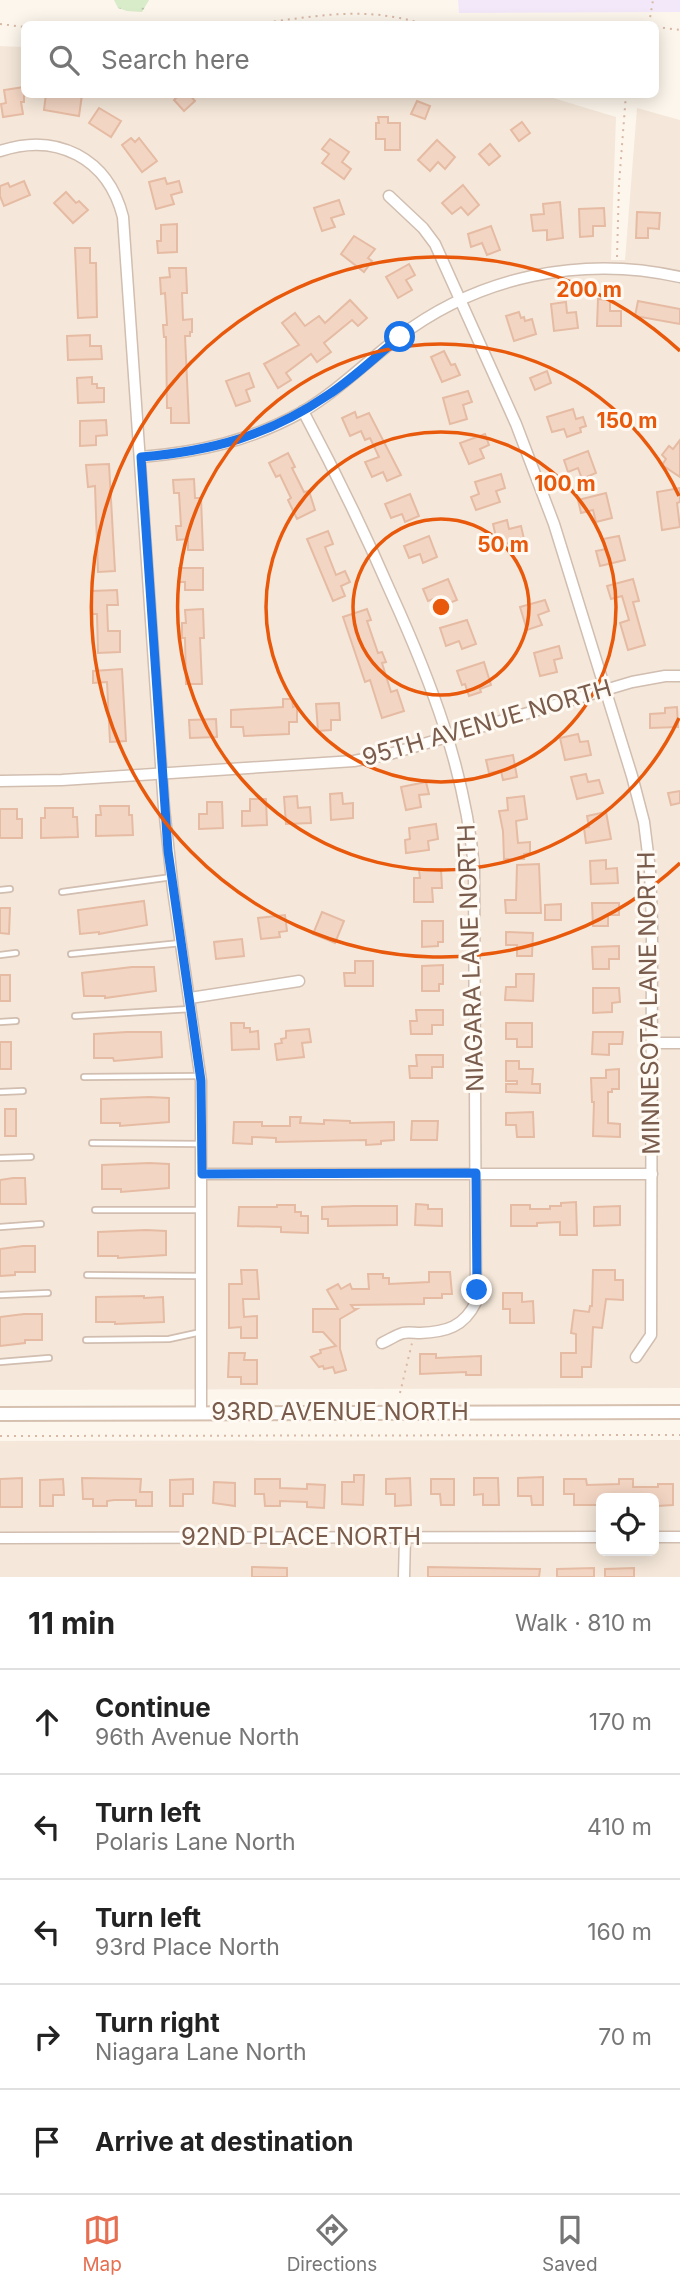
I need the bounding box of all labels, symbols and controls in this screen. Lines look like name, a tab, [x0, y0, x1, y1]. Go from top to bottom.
search box	[21, 21, 659, 98]
icon: search	[45, 41, 83, 79]
text: Search here	[101, 44, 250, 75]
text: 200 m	[556, 277, 622, 302]
route start	[384, 321, 415, 352]
text: 150 m	[597, 408, 657, 433]
text: 100 m	[534, 471, 596, 496]
text: 50 m	[477, 532, 529, 557]
centre of rings	[429, 595, 453, 619]
street label: 95TH AVENUE NORTH	[359, 673, 615, 772]
street label: NIAGARA LANE NORTH	[451, 824, 490, 1092]
street label: MINNESOTA LANE NORTH	[631, 851, 666, 1155]
route end	[461, 1274, 492, 1305]
street label: 93RD AVENUE NORTH	[211, 1397, 469, 1426]
map controls	[596, 1493, 659, 1556]
button: locate	[596, 1493, 659, 1556]
street label: 92ND PLACE NORTH	[181, 1522, 421, 1551]
text: 11 min	[28, 1605, 115, 1641]
text: Walk · 810 m	[515, 1609, 652, 1637]
text: Continue	[95, 1692, 211, 1723]
icon: ahead	[28, 1703, 66, 1741]
text: 170 m	[589, 1708, 652, 1736]
text: 96th Avenue North	[95, 1723, 300, 1751]
text: Turn left	[95, 1797, 201, 1828]
icon: left	[28, 1808, 66, 1846]
text: 410 m	[587, 1813, 652, 1841]
text: Polaris Lane North	[95, 1828, 296, 1856]
text: Turn left	[95, 1902, 201, 1933]
icon: left	[28, 1913, 66, 1951]
text: 160 m	[587, 1918, 652, 1946]
text: 93rd Place North	[95, 1933, 280, 1961]
text: Turn right	[95, 2007, 220, 2038]
icon: right	[28, 2018, 66, 2056]
text: 70 m	[598, 2023, 652, 2051]
text: Niagara Lane North	[95, 2038, 307, 2066]
icon: arrive	[28, 2123, 66, 2161]
text: Arrive at destination	[95, 2126, 354, 2157]
tab: Map	[82, 2211, 122, 2276]
tab: Directions	[287, 2211, 377, 2276]
tab: Saved	[542, 2211, 598, 2276]

